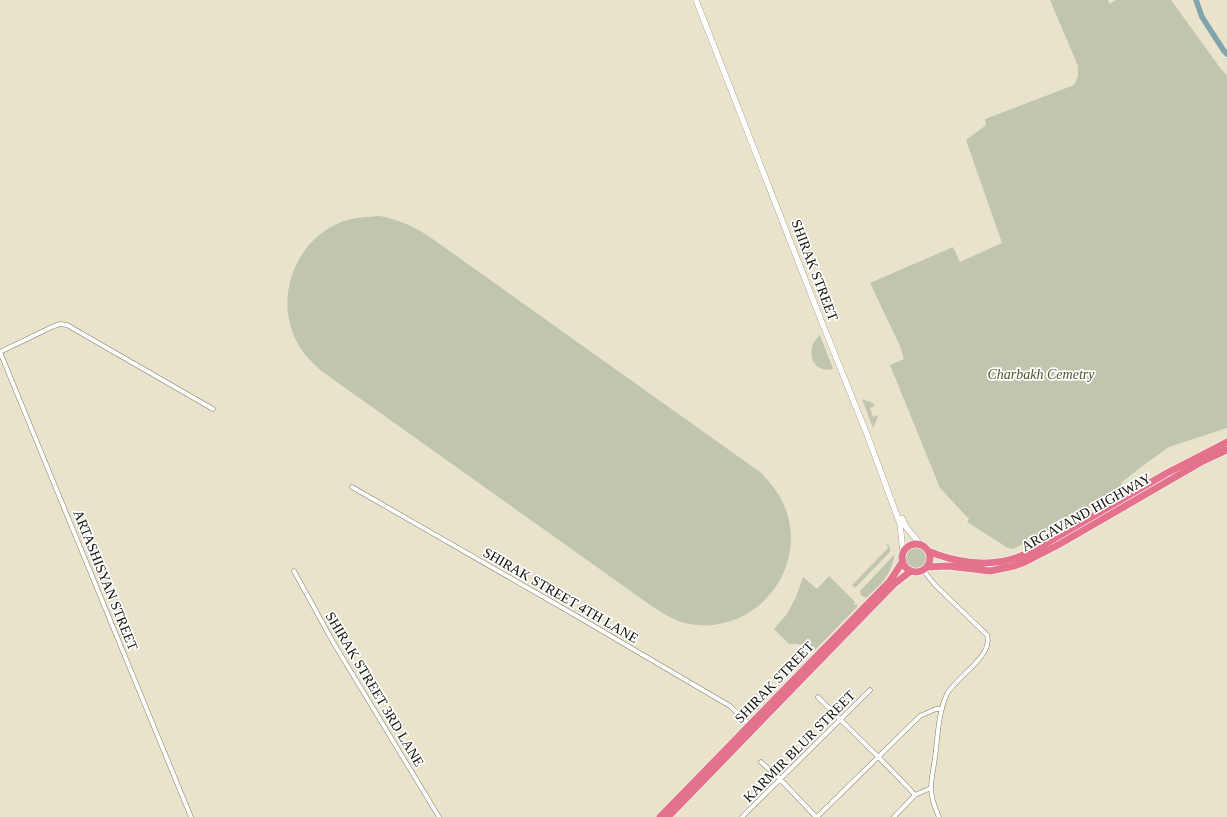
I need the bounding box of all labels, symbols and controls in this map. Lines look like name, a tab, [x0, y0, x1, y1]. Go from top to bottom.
street label: SHIRAK STREET	[788, 218, 841, 323]
park label: Charbakh Cemetry	[988, 367, 1095, 382]
street label: ARGAVAND HIGHWAY	[1019, 471, 1154, 554]
street label: ARTASHISYAN STREET	[70, 508, 141, 653]
street label: SHIRAK STREET 4TH LANE	[480, 545, 641, 646]
street label: SHIRAK STREET 3RD LANE	[322, 609, 427, 769]
street label: SHIRAK STREET	[732, 638, 817, 726]
street label: KARMIR BLUR STREET	[740, 687, 859, 805]

